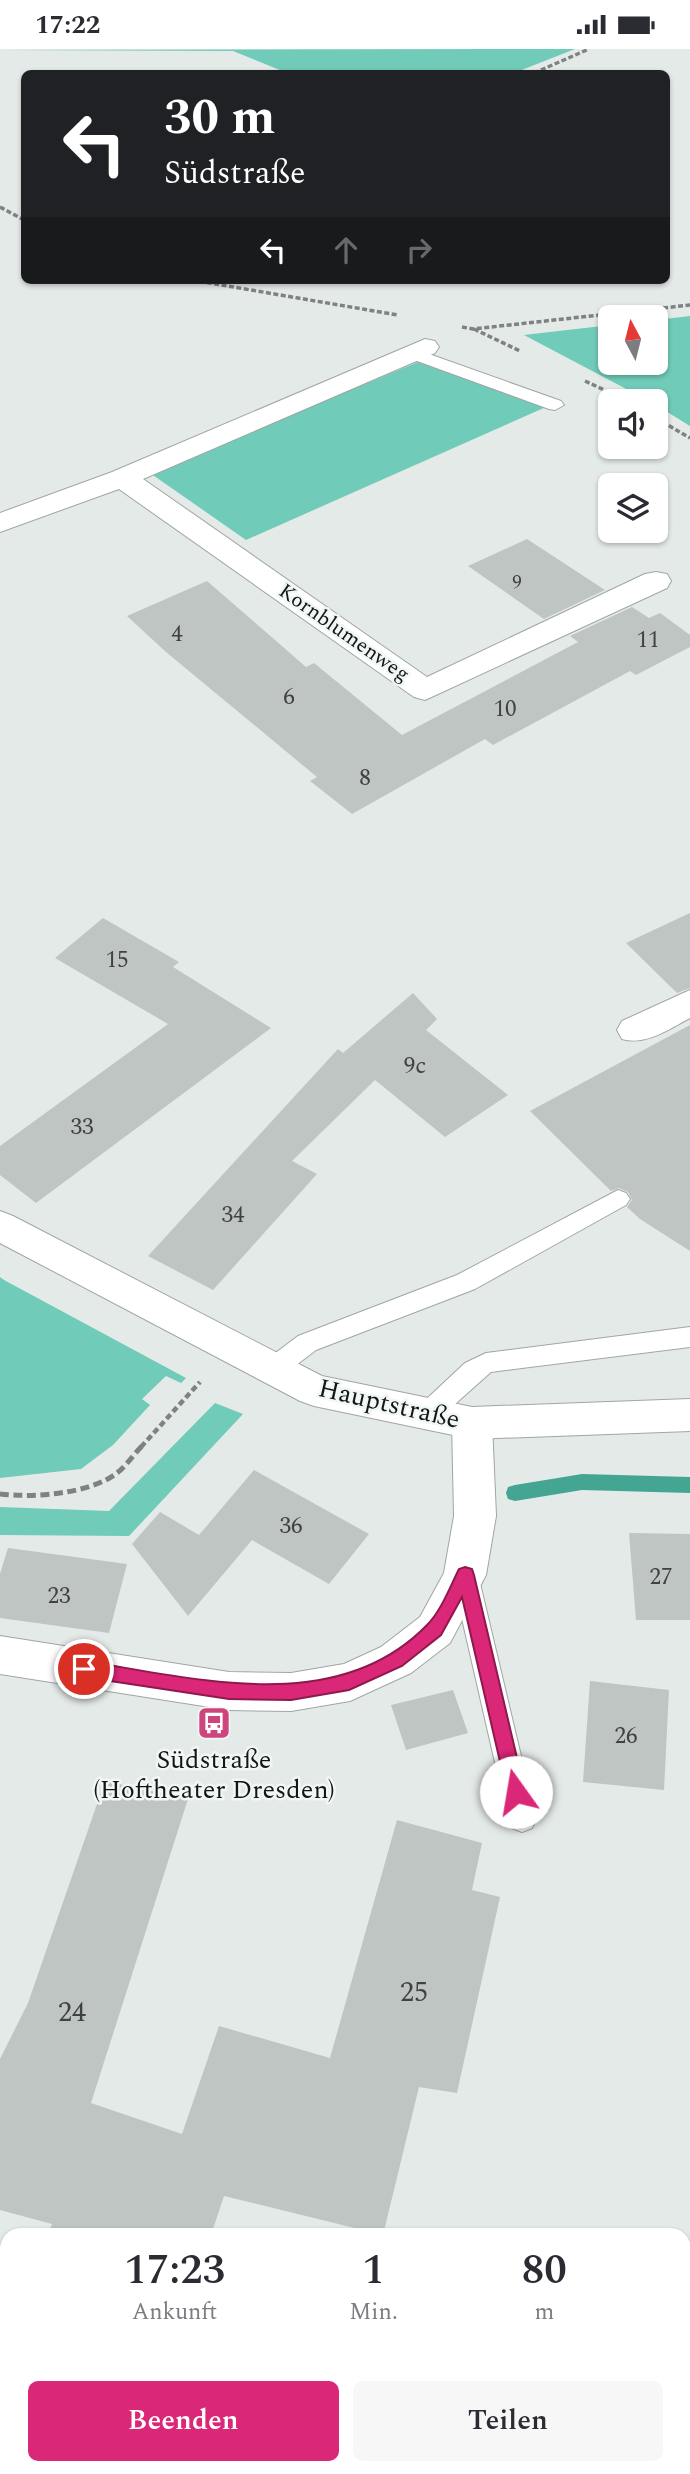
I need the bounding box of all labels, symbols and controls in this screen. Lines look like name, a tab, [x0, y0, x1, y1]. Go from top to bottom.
text: 17:22	[35, 5, 100, 45]
text: 30 m	[164, 81, 275, 156]
icon: left	[49, 98, 140, 189]
text: Südstraße	[164, 149, 305, 198]
icon: left	[254, 231, 292, 269]
icon: ahead	[327, 231, 365, 269]
icon: right	[400, 231, 438, 269]
north arrow	[598, 305, 668, 375]
map controls	[598, 305, 668, 543]
button: sound	[598, 389, 668, 459]
button: layers	[598, 473, 668, 543]
house number: 9	[512, 568, 522, 597]
street label: Kornblumenweg	[272, 576, 416, 690]
house number: 4	[171, 617, 183, 652]
house number: 11	[637, 623, 660, 658]
house number: 6	[283, 680, 295, 715]
house number: 10	[494, 692, 517, 727]
house number: 8	[359, 761, 371, 796]
house number: 15	[106, 943, 129, 978]
house number: 9c	[404, 1049, 426, 1084]
house number: 33	[71, 1110, 94, 1145]
house number: 34	[222, 1198, 245, 1233]
street label: Hauptstraße	[314, 1368, 464, 1440]
house number: 36	[280, 1509, 303, 1544]
house number: 27	[650, 1560, 673, 1595]
house number: 23	[48, 1579, 71, 1614]
pin	[54, 1639, 114, 1699]
icon: arrive	[65, 1650, 103, 1688]
bus stop icon: Südstraße (Hoftheater Dresden)	[195, 1704, 233, 1742]
house number: 26	[615, 1719, 638, 1754]
place label: Südstraße (Hoftheater Dresden)	[93, 1740, 335, 1810]
position arrow	[479, 1755, 553, 1829]
house number: 25	[400, 1971, 428, 2014]
house number: 24	[58, 1991, 86, 2034]
text: 17:23	[124, 2239, 225, 2302]
text: 1	[362, 2239, 385, 2302]
text: 80	[522, 2239, 567, 2302]
text: Ankunft	[132, 2295, 217, 2330]
text: Min.	[349, 2295, 398, 2330]
text: m	[534, 2295, 554, 2330]
button: Beenden	[28, 2381, 339, 2461]
button: Teilen	[353, 2381, 663, 2461]

